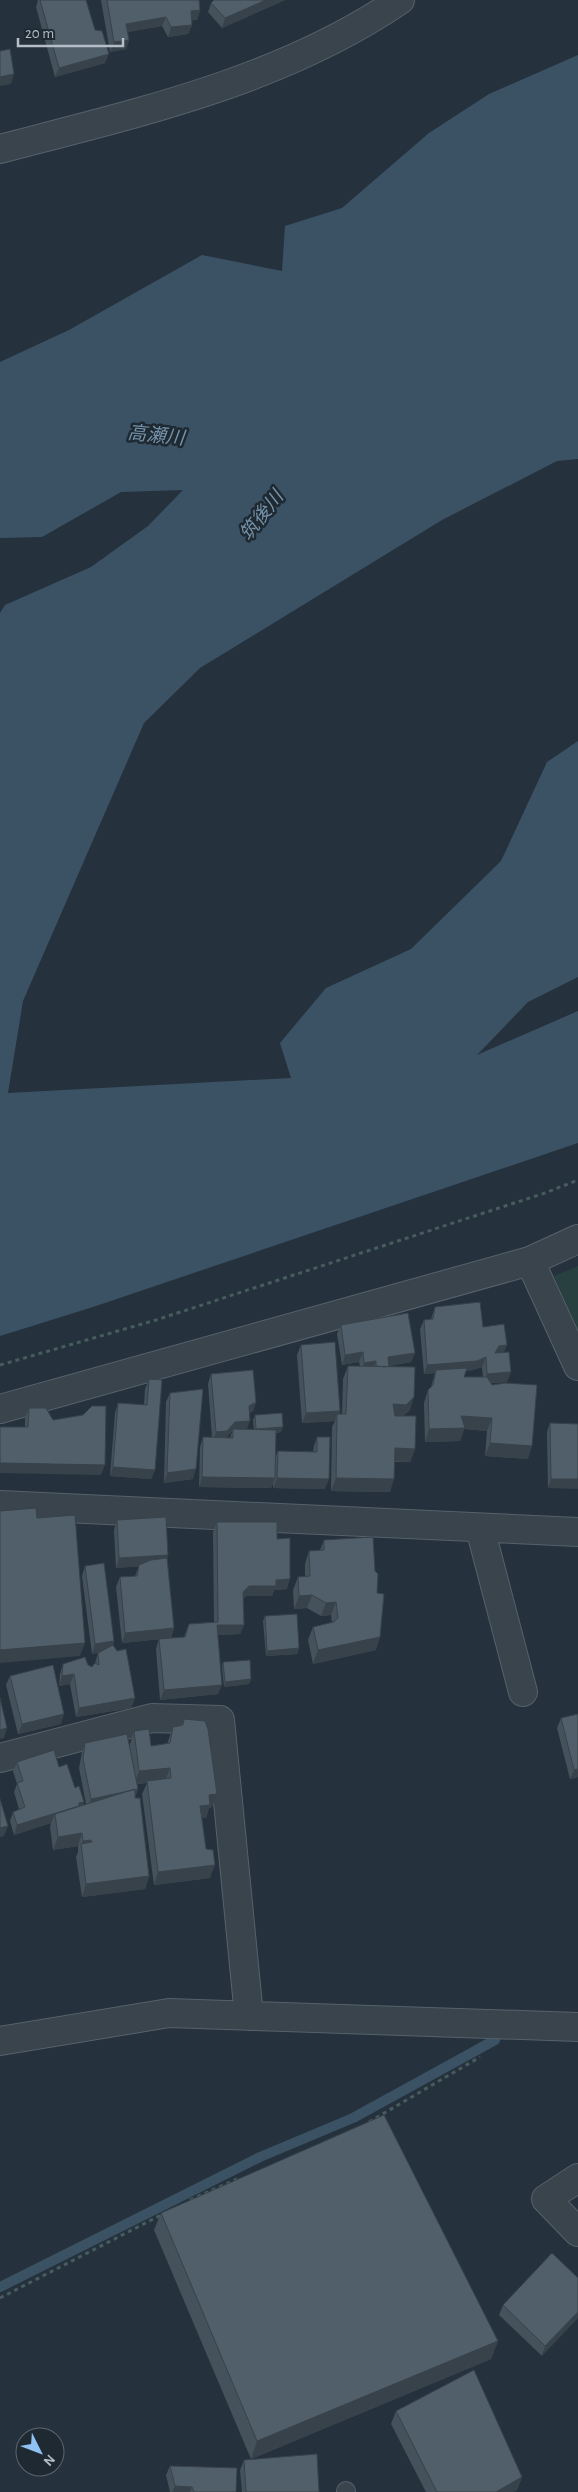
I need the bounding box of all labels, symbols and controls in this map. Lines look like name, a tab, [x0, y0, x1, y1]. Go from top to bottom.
scale bar	[18, 15, 122, 47]
text: 20 m	[25, 26, 54, 41]
water label: 高瀬川	[127, 423, 187, 449]
water label: 筑後川	[235, 485, 288, 544]
north arrow	[15, 2427, 65, 2477]
text: N	[40, 2452, 57, 2468]

